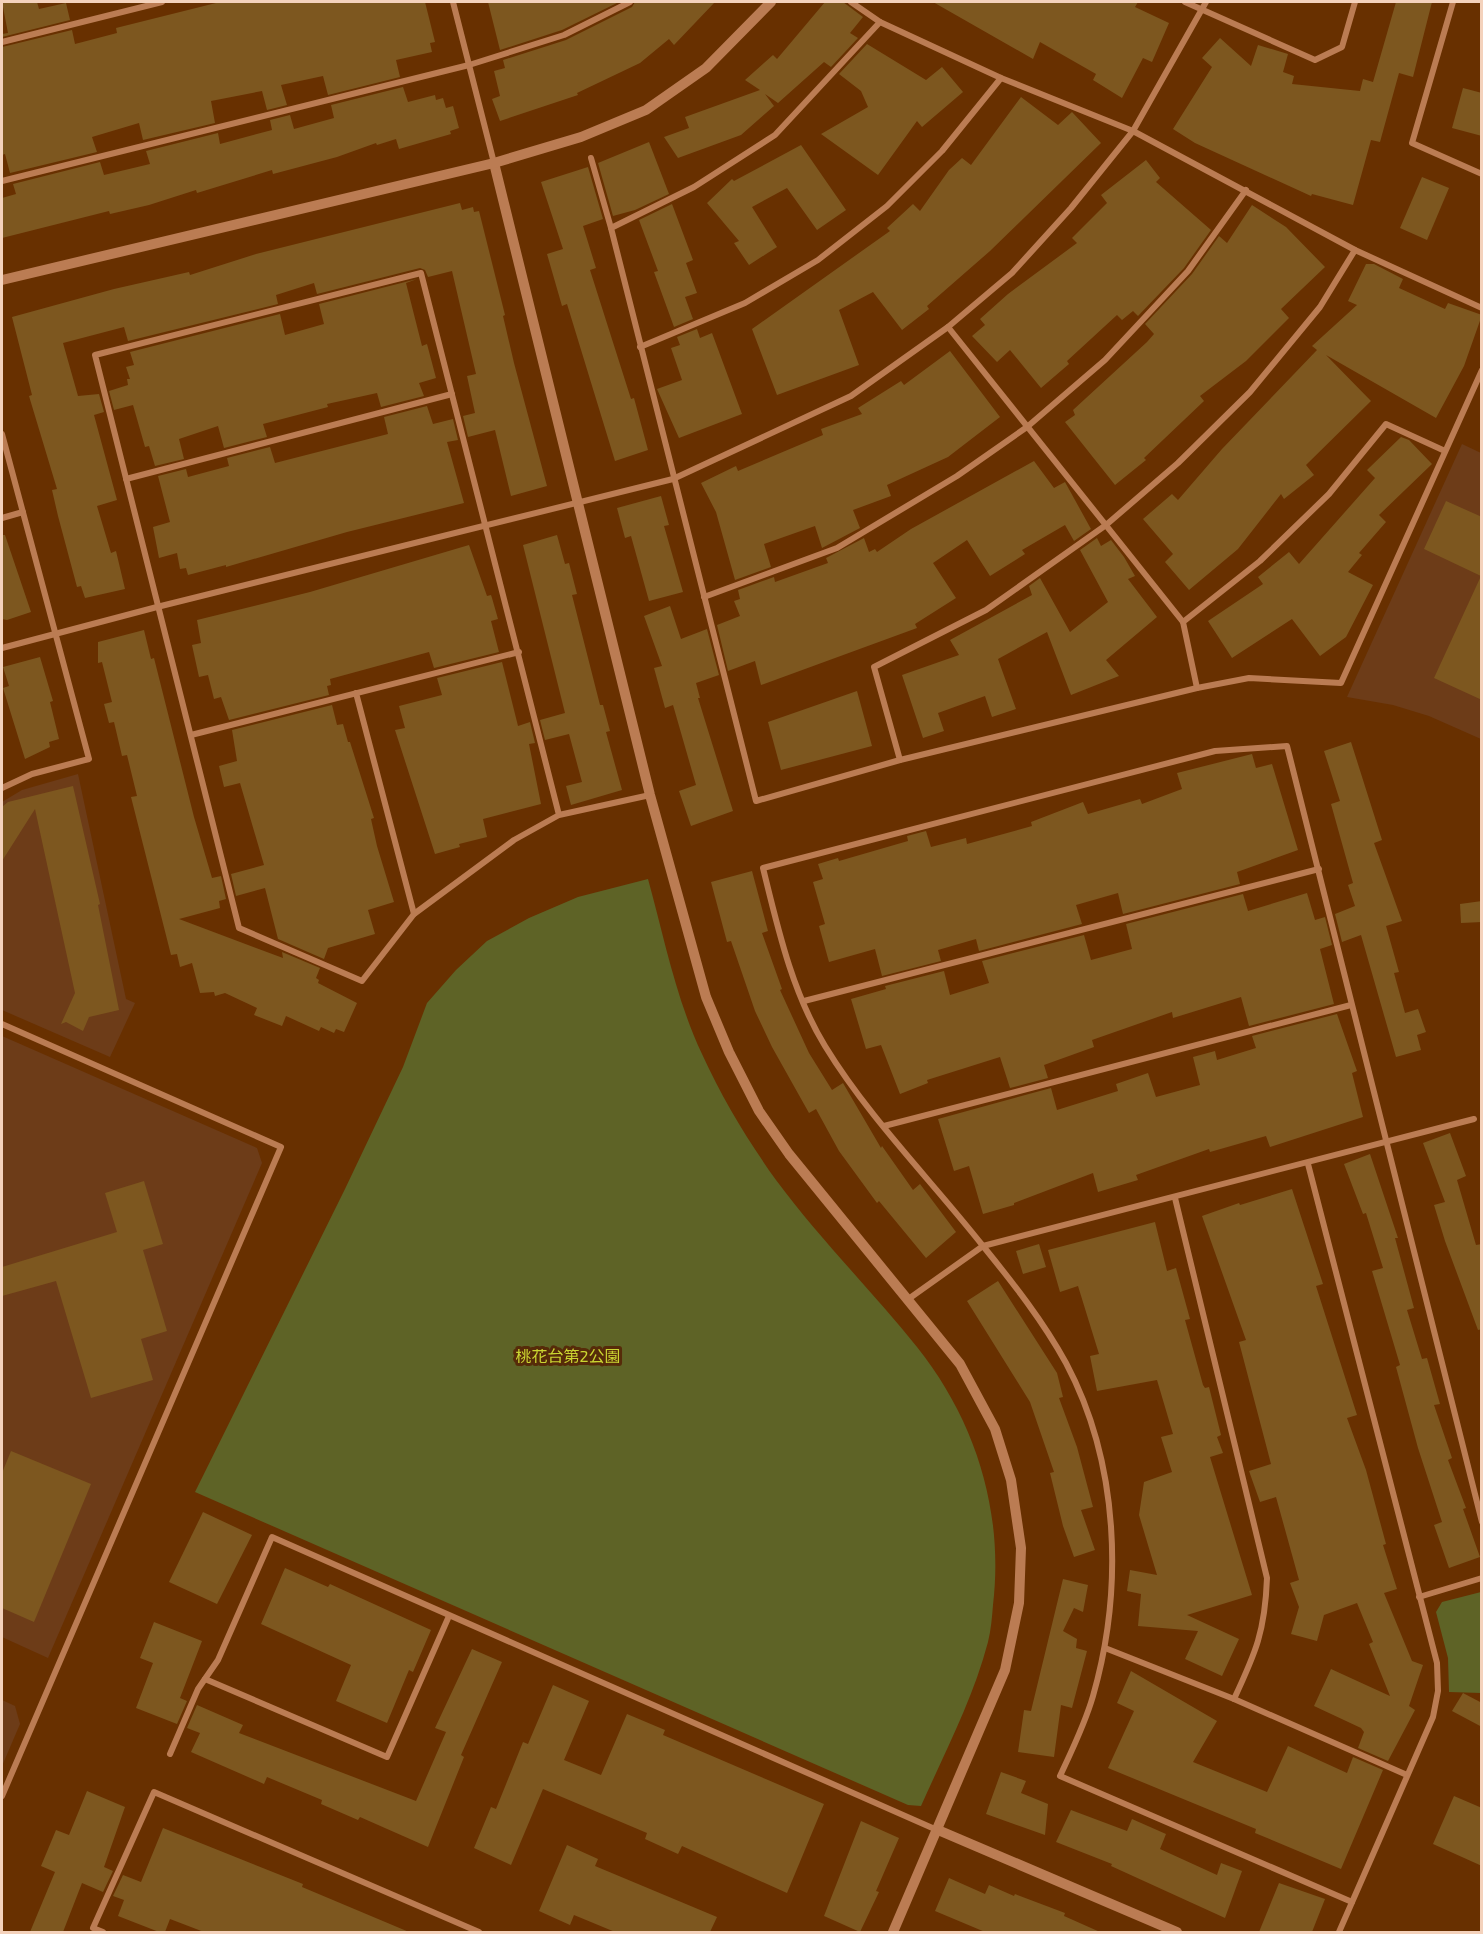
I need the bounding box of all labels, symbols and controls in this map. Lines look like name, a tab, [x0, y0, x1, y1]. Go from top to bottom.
park label: 桃花台第2公園	[516, 1346, 621, 1365]

